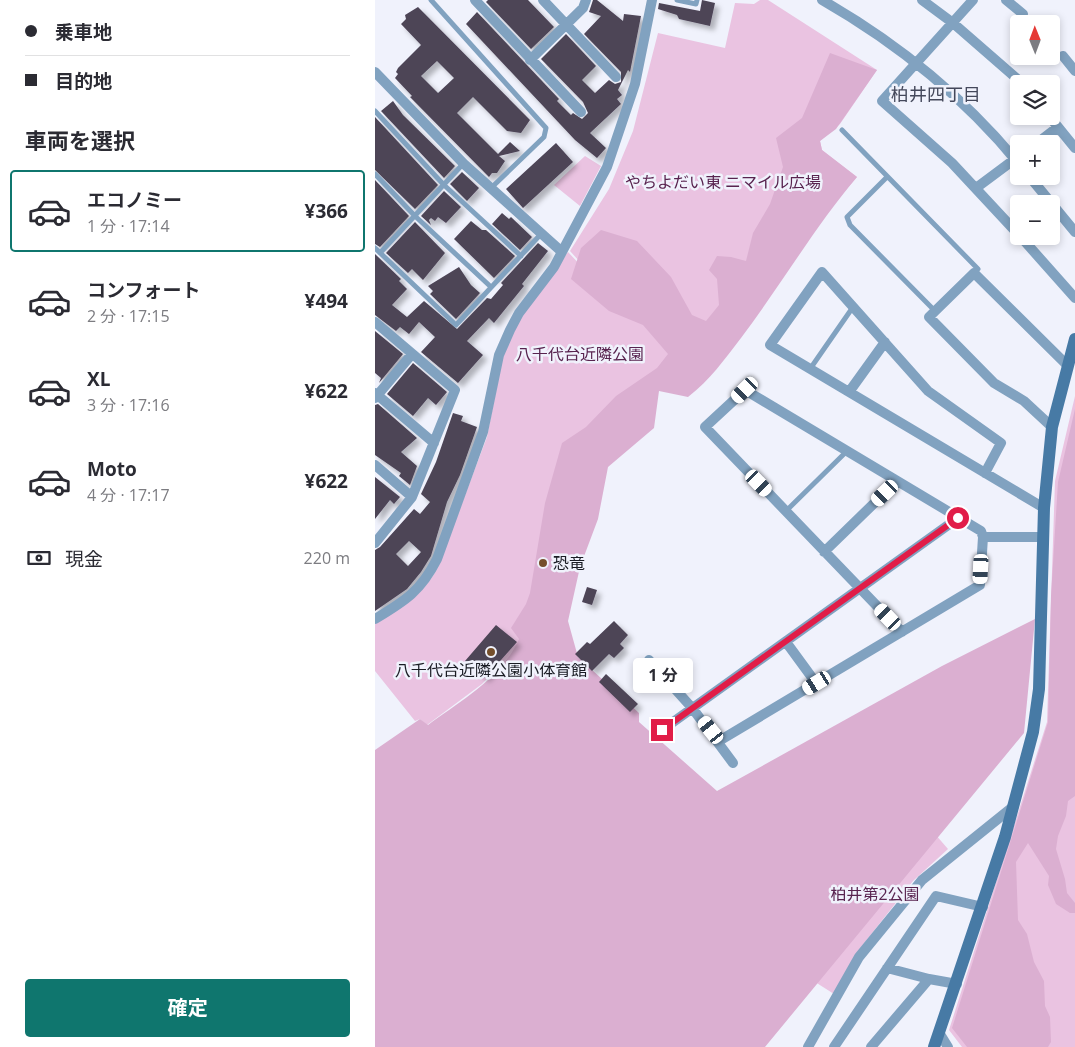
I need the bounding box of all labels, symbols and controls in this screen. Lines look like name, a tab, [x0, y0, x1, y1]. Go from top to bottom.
north arrow	[1010, 15, 1060, 65]
map controls	[1010, 15, 1060, 245]
text: 乗車地	[55, 19, 112, 45]
text: 目的地	[55, 68, 112, 94]
button: layers	[1010, 75, 1060, 125]
district label: 柏井四丁目	[891, 82, 981, 106]
text: 車両を選択	[25, 125, 135, 155]
button: +	[1010, 135, 1060, 185]
park label: やちよだい東 ニマイル広場	[625, 171, 821, 193]
text: エコノミー	[87, 187, 182, 213]
icon: car	[27, 189, 72, 234]
button: −	[1010, 195, 1060, 245]
text: ¥366	[305, 198, 348, 224]
text: 1 分 · 17:14	[87, 215, 170, 237]
text: コンフォート	[87, 277, 200, 303]
icon: car	[27, 279, 72, 324]
text: ¥494	[305, 288, 348, 314]
text: 2 分 · 17:15	[87, 305, 170, 327]
park label: 八千代台近隣公園	[516, 343, 644, 365]
text: XL	[87, 366, 110, 392]
icon: car	[27, 369, 72, 414]
car	[729, 374, 761, 406]
text: ¥622	[305, 378, 348, 404]
text: 3 分 · 17:16	[87, 394, 170, 416]
text: Moto	[87, 456, 137, 482]
icon: car	[27, 459, 72, 504]
car	[743, 467, 774, 499]
text: ¥622	[305, 468, 348, 494]
car	[869, 477, 901, 509]
text: 4 分 · 17:17	[87, 484, 170, 506]
route start	[947, 507, 969, 529]
icon: cash	[25, 544, 53, 572]
text: 現金	[65, 546, 103, 572]
text: 220 m	[304, 547, 350, 569]
place label: 恐竜	[553, 552, 585, 574]
car	[972, 554, 989, 584]
marker: 恐竜	[537, 557, 549, 569]
car	[872, 601, 903, 633]
marker: 八千代台近隣公園小体育館	[485, 646, 497, 658]
callout: 1 分	[632, 658, 692, 692]
place label: 八千代台近隣公園小体育館	[395, 659, 587, 681]
text: 1 分	[648, 664, 678, 686]
car	[800, 669, 833, 697]
car	[695, 714, 726, 746]
route end	[651, 719, 673, 741]
park label: 柏井第2公園	[830, 883, 920, 905]
button: 確定	[25, 979, 350, 1037]

